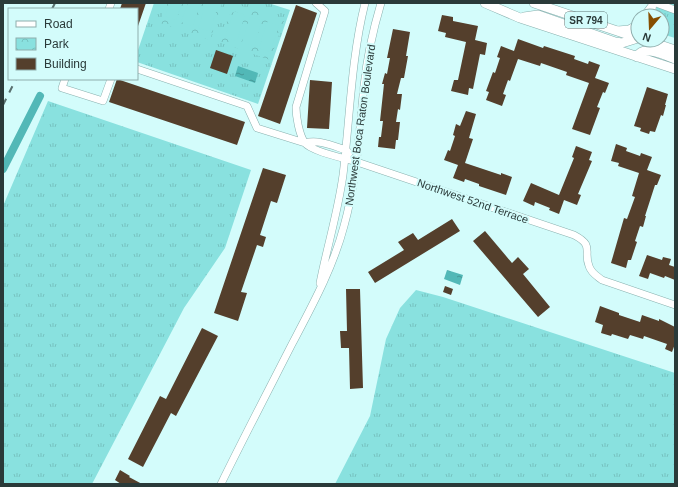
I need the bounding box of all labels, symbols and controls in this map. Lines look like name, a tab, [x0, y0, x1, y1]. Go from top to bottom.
legend	[8, 8, 138, 80]
north arrow	[630, 8, 670, 48]
road number: SR 794	[565, 12, 607, 28]
text: Road	[44, 17, 73, 31]
text: N	[641, 30, 652, 44]
text: Park	[44, 37, 70, 51]
street label: Northwest Boca Raton Boulevard	[343, 44, 377, 206]
text: Building	[44, 57, 87, 71]
street label: Northwest 52nd Terrace	[416, 176, 530, 226]

